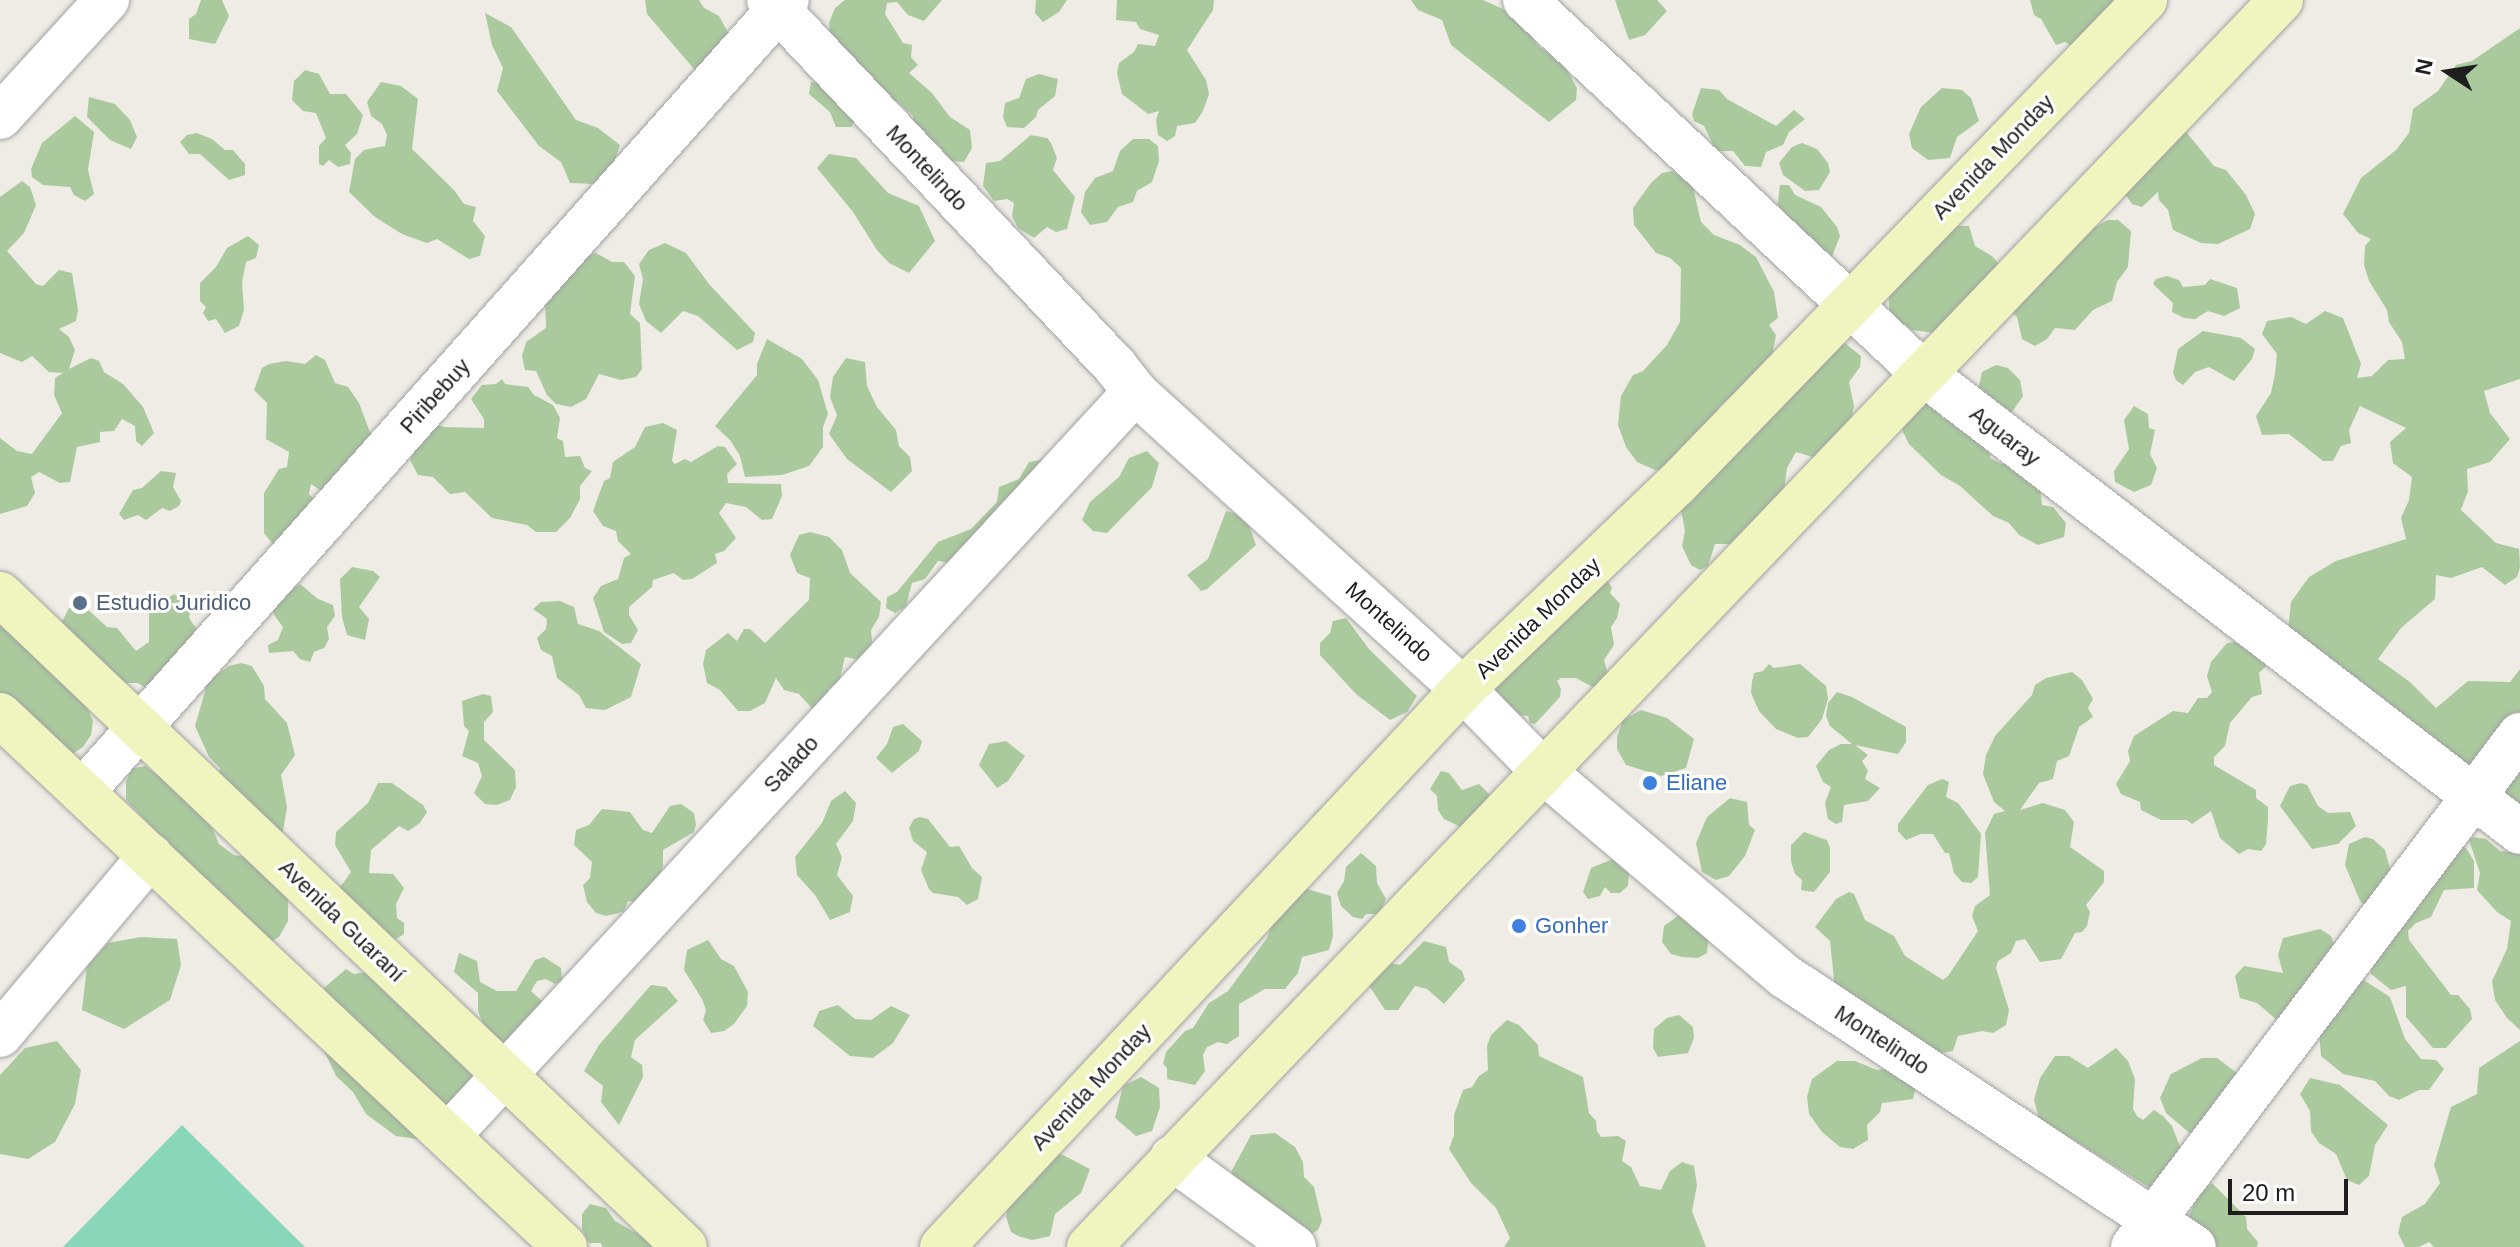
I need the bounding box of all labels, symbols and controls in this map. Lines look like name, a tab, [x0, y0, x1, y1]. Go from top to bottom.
north arrow	[2408, 32, 2488, 112]
text: N	[2410, 57, 2438, 77]
street label: Avenida Monday	[1927, 89, 2059, 225]
street label: Montelindo	[881, 120, 973, 216]
street label: Piribebuy	[395, 353, 475, 439]
street label: Aguaray	[1965, 400, 2045, 472]
street label: Avenida Monday	[1470, 552, 1606, 684]
street label: Montelindo	[1340, 576, 1438, 668]
place label: Estudio Juridico	[96, 590, 251, 616]
marker: Estudio Juridico	[71, 594, 89, 612]
street label: Salado	[758, 730, 824, 798]
place label: Eliane	[1666, 770, 1727, 796]
marker: Eliane	[1641, 774, 1659, 792]
street label: Avenida Guaraní	[274, 854, 410, 988]
place label: Gonher	[1535, 913, 1608, 939]
marker: Gonher	[1510, 917, 1528, 935]
street label: Montelindo	[1830, 1000, 1934, 1080]
street label: Avenida Monday	[1026, 1018, 1156, 1156]
scale bar	[2232, 1163, 2352, 1213]
text: 20 m	[2242, 1179, 2295, 1206]

